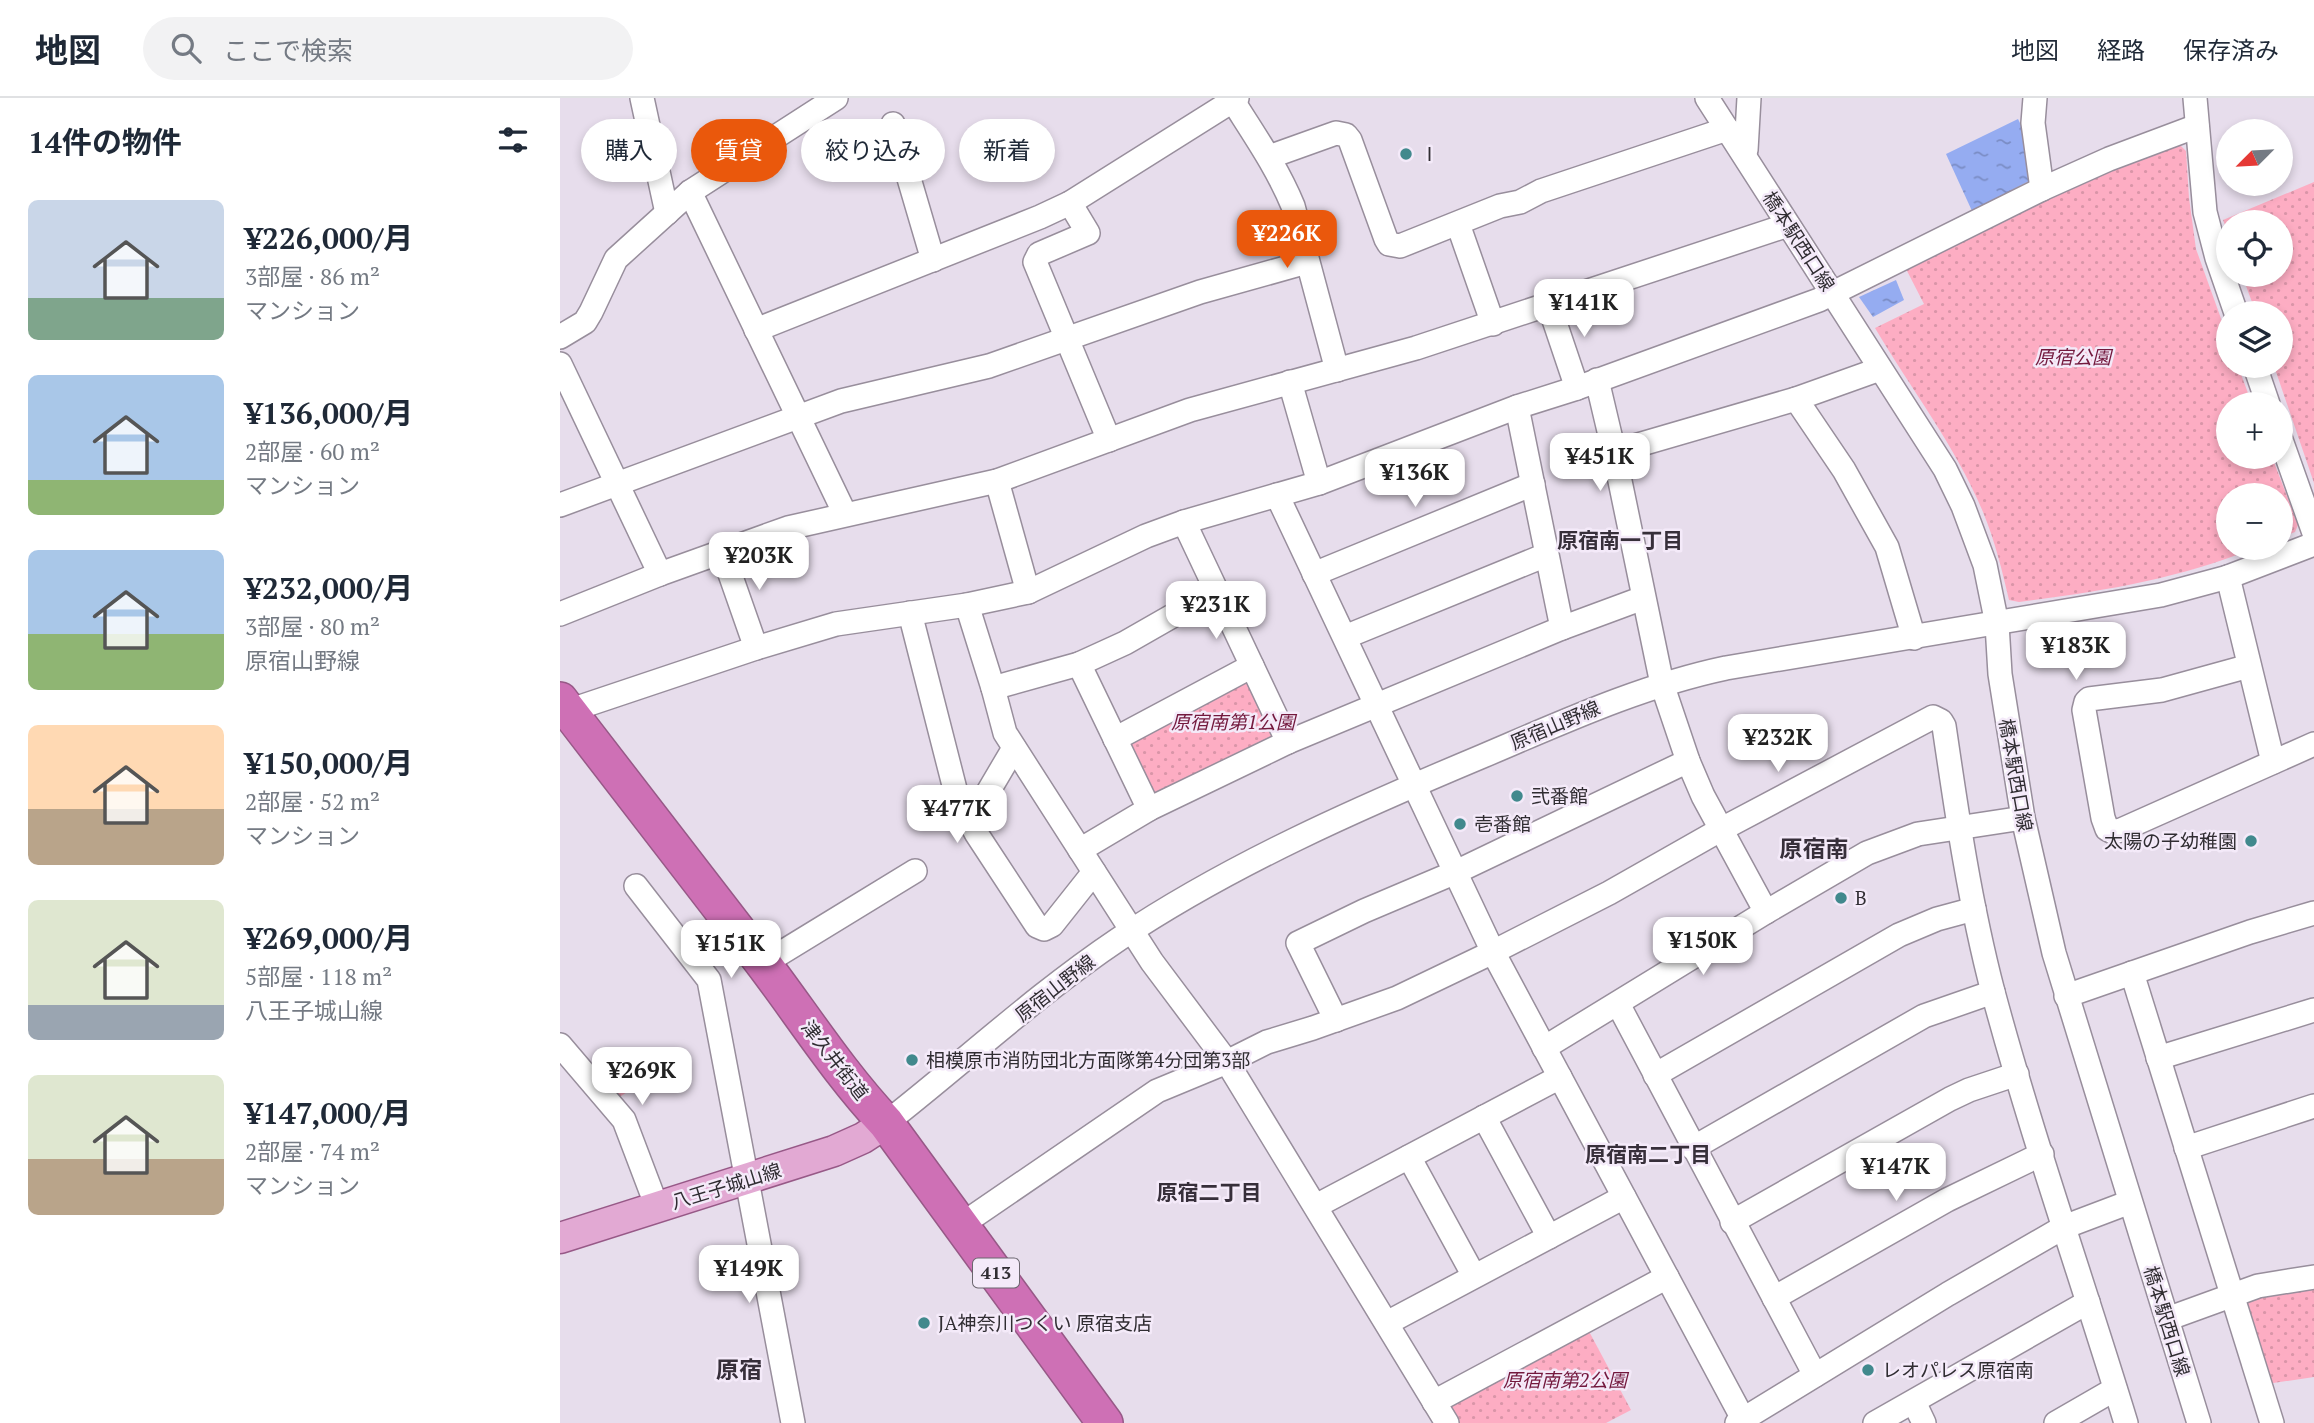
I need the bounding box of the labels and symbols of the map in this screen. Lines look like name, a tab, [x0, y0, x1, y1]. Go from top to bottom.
north arrow	[2216, 119, 2292, 196]
place label: Ⅰ	[1420, 141, 1439, 166]
marker: Ⅰ	[1398, 146, 1414, 162]
street label: 橋本駅西口線	[1758, 186, 1841, 295]
pin: ¥226K	[1238, 211, 1336, 270]
pin: ¥141K	[1535, 280, 1633, 339]
park label: 原宿公園	[2035, 344, 2114, 369]
pin: ¥451K	[1551, 434, 1649, 493]
pin: ¥136K	[1366, 450, 1464, 509]
district label: 原宿南一丁目	[1557, 526, 1683, 554]
pin: ¥203K	[710, 532, 808, 592]
pin: ¥231K	[1167, 582, 1265, 641]
pin: ¥183K	[2027, 622, 2125, 682]
street label: 原宿山野線	[1506, 694, 1603, 755]
park label: 原宿南第1公園	[1171, 709, 1298, 734]
pin: ¥232K	[1729, 714, 1827, 774]
street label: 橋本駅西口線	[1994, 717, 2039, 833]
place label: 弐番館	[1531, 783, 1588, 808]
pin: ¥477K	[908, 786, 1006, 845]
marker: 弐番館	[1509, 788, 1525, 804]
place label: 壱番館	[1474, 811, 1531, 836]
marker: 壱番館	[1452, 816, 1468, 832]
place label: 太陽の子幼稚園	[2104, 828, 2237, 853]
district label: 原宿南	[1780, 833, 1849, 864]
marker: 太陽の子幼稚園	[2243, 833, 2259, 849]
place label: B	[1855, 885, 1867, 910]
marker: B	[1833, 890, 1849, 906]
pin: ¥150K	[1654, 918, 1752, 977]
pin: ¥151K	[682, 920, 780, 980]
street label: 原宿山野線	[1010, 949, 1100, 1027]
street label: 津久井街道	[796, 1015, 874, 1105]
place label: 相模原市消防団北方面隊第4分団第3部	[926, 1047, 1250, 1072]
pin: ¥269K	[593, 1048, 691, 1107]
marker: 相模原市消防団北方面隊第4分団第3部	[904, 1052, 920, 1068]
district label: 原宿南二丁目	[1585, 1140, 1711, 1168]
pin: ¥147K	[1847, 1144, 1945, 1203]
street label: 八王子城山線	[668, 1157, 784, 1214]
district label: 原宿二丁目	[1157, 1178, 1262, 1206]
pin: ¥149K	[700, 1246, 798, 1305]
road number: 413	[973, 1258, 1019, 1288]
street label: 橋本駅西口線	[2139, 1263, 2196, 1379]
place label: JA神奈川つくい 原宿支店	[938, 1310, 1152, 1335]
marker: JA神奈川つくい 原宿支店	[916, 1315, 932, 1331]
district label: 原宿	[716, 1354, 762, 1385]
place label: レオパレス原宿南	[1882, 1357, 2034, 1382]
marker: レオパレス原宿南	[1860, 1362, 1876, 1378]
park label: 原宿南第2公園	[1503, 1367, 1630, 1392]

